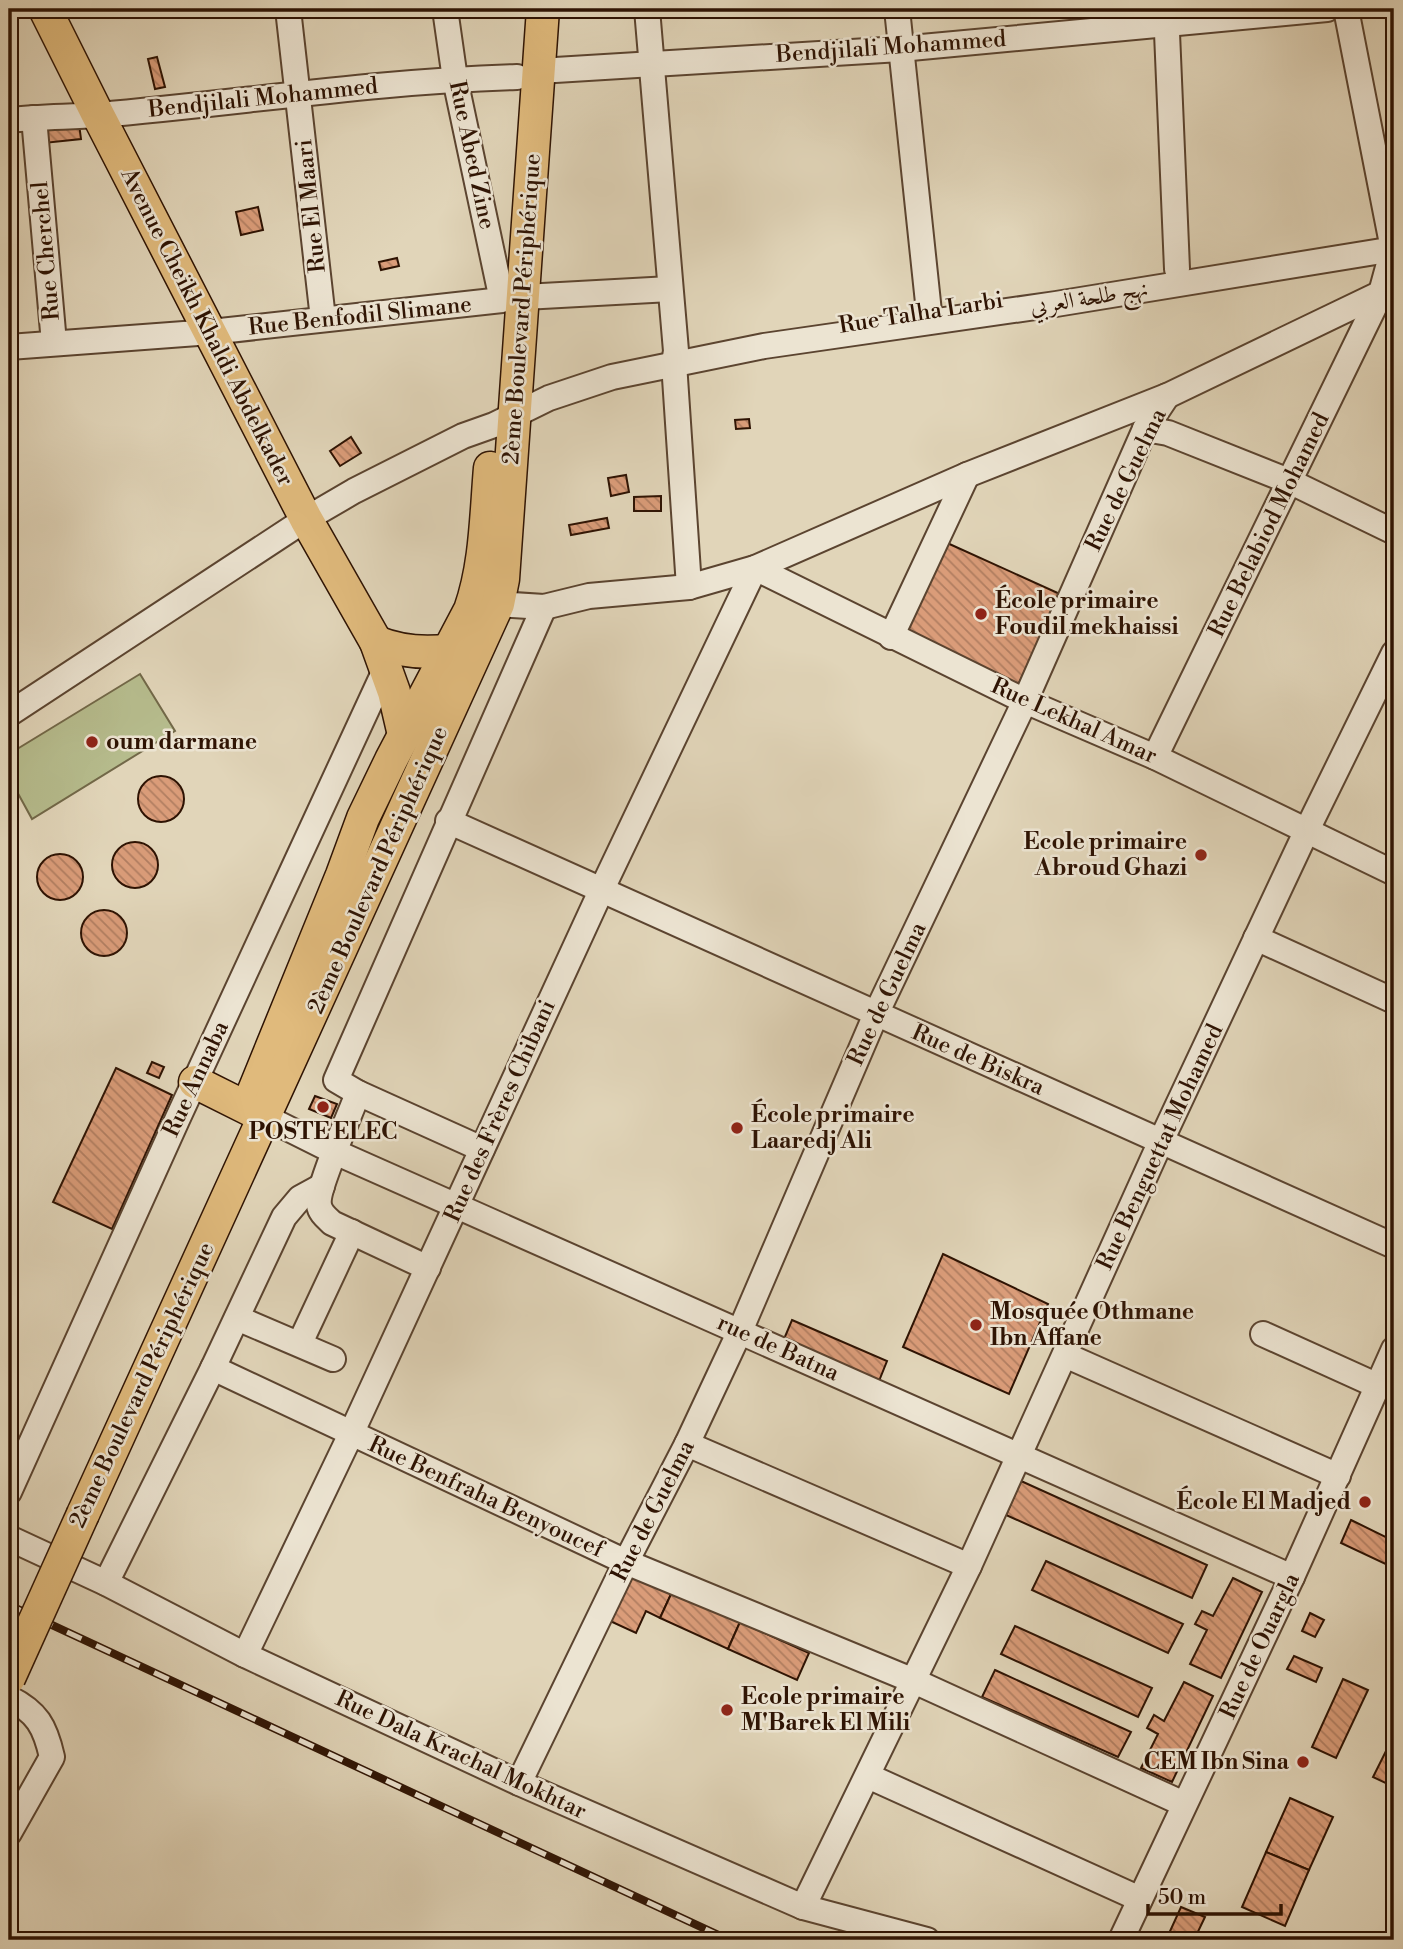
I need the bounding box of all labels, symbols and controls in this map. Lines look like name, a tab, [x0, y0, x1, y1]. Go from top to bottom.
street label: Bendjilali Mohammed	[774, 25, 1007, 69]
street label: Bendjilali Mohammed	[146, 72, 379, 124]
street label: Rue Abed Zine	[443, 78, 501, 232]
street label: Rue El Maari	[290, 138, 332, 274]
street label: 2ème Boulevard Périphérique	[497, 153, 547, 465]
street label: Avenue Cheïkh Khaldi Abdelkader	[114, 162, 300, 491]
street label: Rue Cherchel	[26, 180, 66, 322]
street label: نهج طلحة العربي	[1028, 275, 1151, 327]
street label: Rue Talha Larbi	[837, 286, 1005, 340]
street label: Rue Benfodil Slimane	[247, 290, 473, 342]
street label: Rue de Guelma	[1079, 404, 1173, 556]
street label: Rue Belabiod Mohamed	[1202, 408, 1336, 642]
place label: École primaire Foudil mekhaissi	[995, 584, 1179, 641]
marker: École primaire Foudil mekhaissi	[973, 606, 989, 622]
street label: Rue Lekhal Amar	[987, 672, 1161, 770]
street label: 2ème Boulevard Périphérique	[302, 722, 454, 1018]
place label: oum darmane	[106, 728, 257, 756]
marker: oum darmane	[84, 734, 100, 750]
place label: Ecole primaire Abroud Ghazi	[1023, 828, 1187, 882]
marker: Ecole primaire Abroud Ghazi	[1193, 847, 1209, 863]
street label: Rue de Guelma	[842, 917, 933, 1070]
street label: Rue des Frères Chibani	[438, 995, 562, 1227]
street label: Rue Annaba	[157, 1016, 235, 1142]
street label: Rue de Biskra	[907, 1018, 1049, 1102]
street label: Rue Benguettat Mohamed	[1091, 1020, 1229, 1274]
place label: École primaire Laaredj Ali	[751, 1098, 915, 1155]
marker: POSTE ELEC	[315, 1099, 331, 1115]
place label: POSTE ELEC	[249, 1118, 397, 1146]
marker: École primaire Laaredj Ali	[729, 1120, 745, 1136]
street label: 2ème Boulevard Périphérique	[63, 1238, 221, 1532]
place label: Mosquée Othmane Ibn Affane	[990, 1298, 1194, 1352]
street label: rue de Batna	[713, 1309, 844, 1388]
marker: Mosquée Othmane Ibn Affane	[968, 1317, 984, 1333]
street label: Rue Benfraha Benyoucef	[364, 1430, 610, 1565]
street label: Rue de Guelma	[605, 1435, 701, 1586]
place label: École El Madjed	[1176, 1485, 1351, 1516]
marker: École El Madjed	[1357, 1494, 1373, 1510]
street label: Rue de Ouargla	[1214, 1568, 1306, 1723]
place label: Ecole primaire M'Barek El Mili	[741, 1683, 910, 1737]
street label: Rue Dala Krachal Mokhtar	[331, 1684, 591, 1826]
marker: Ecole primaire M'Barek El Mili	[719, 1702, 735, 1718]
place label: CEM Ibn Sina	[1143, 1748, 1290, 1776]
marker: CEM Ibn Sina	[1295, 1754, 1311, 1770]
scale bar	[1148, 1872, 1280, 1916]
text: 50 m	[1158, 1885, 1206, 1911]

